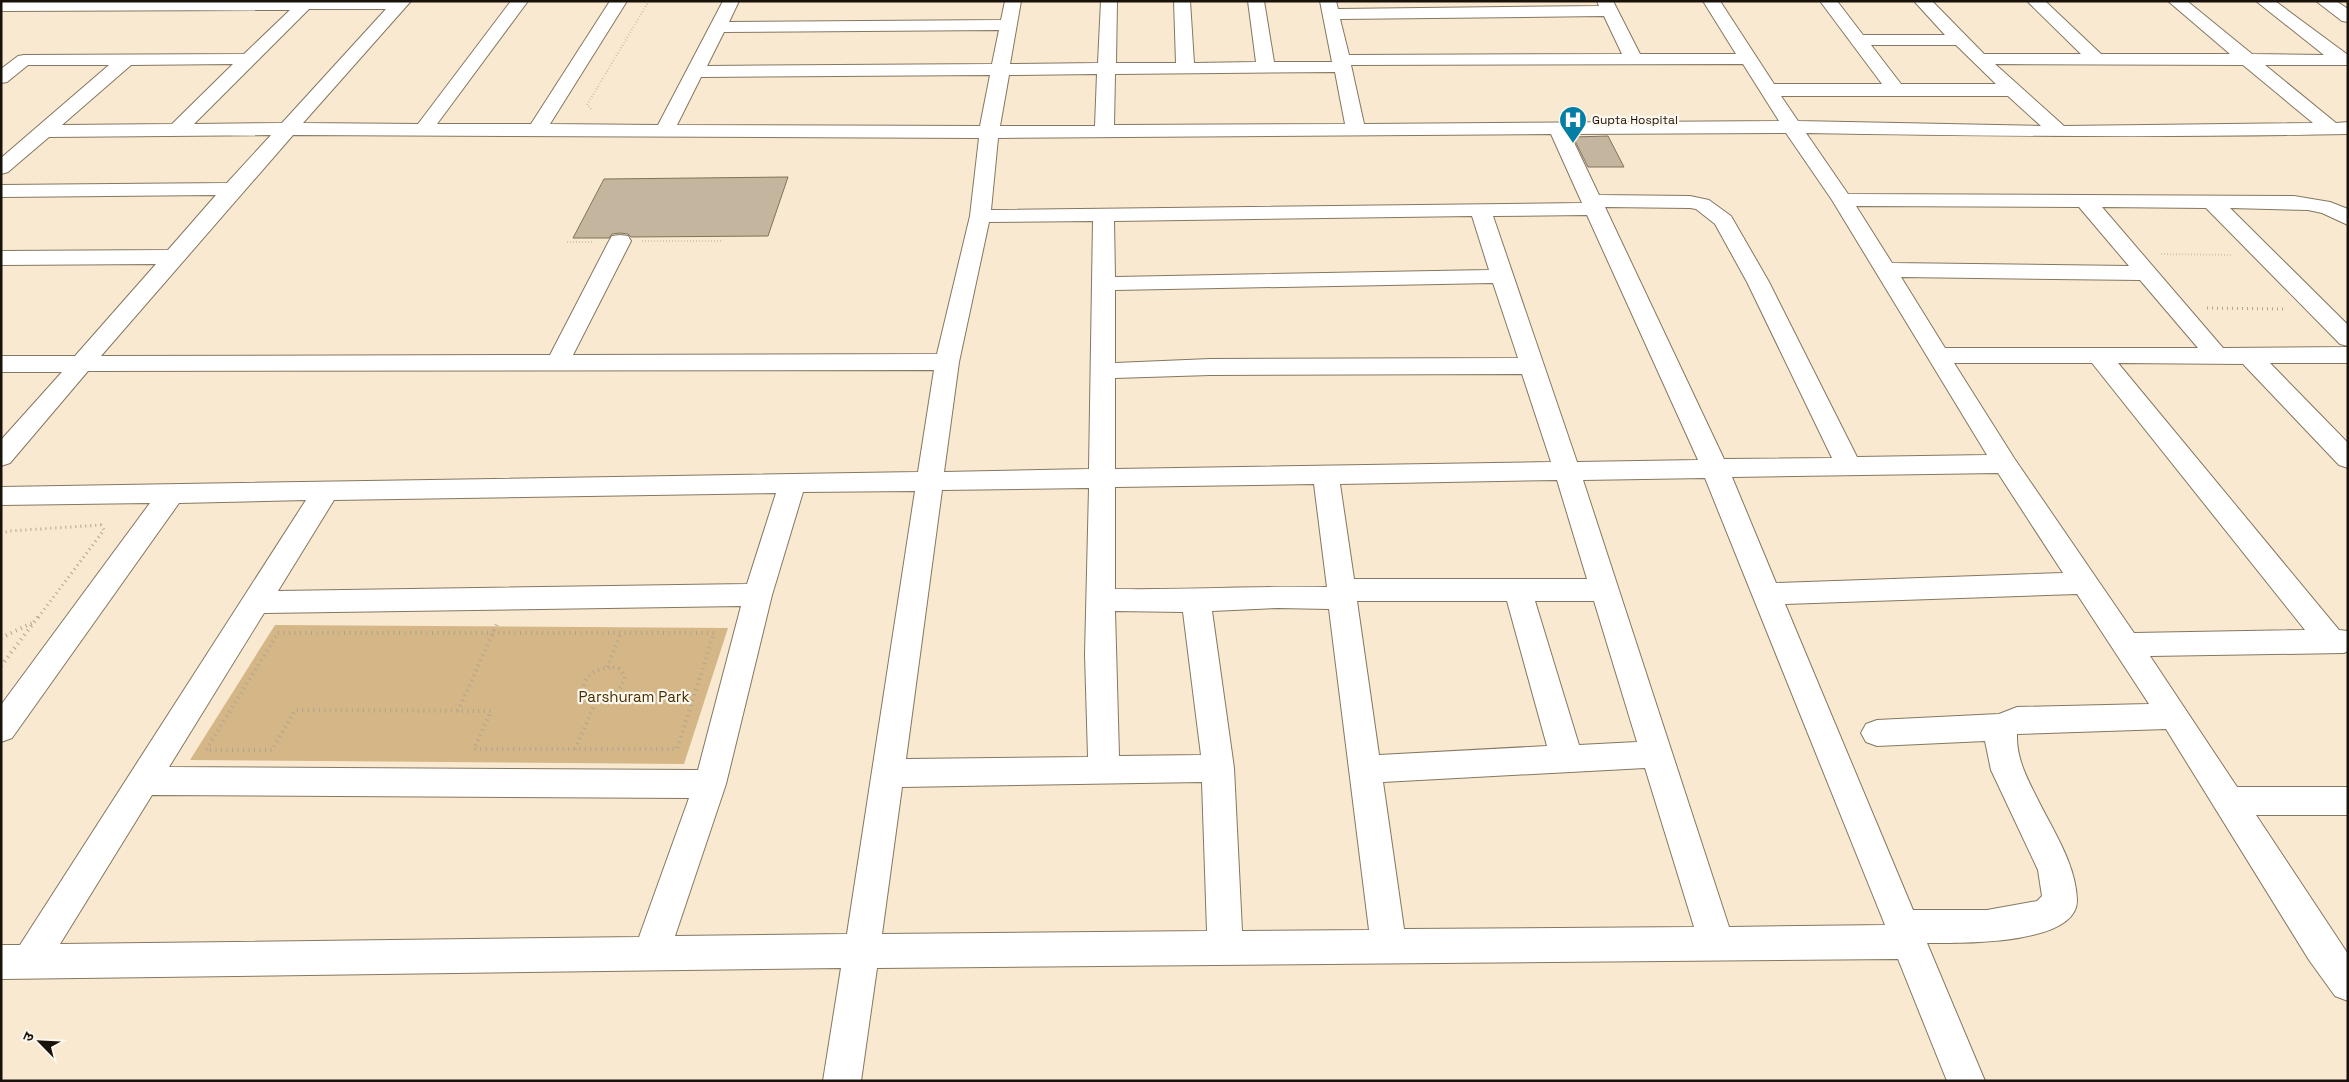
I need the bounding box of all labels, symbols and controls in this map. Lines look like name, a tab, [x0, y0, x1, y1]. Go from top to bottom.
hospital icon: Gupta Hospital	[1558, 105, 1588, 144]
place label: Gupta Hospital	[1592, 112, 1678, 128]
park label: Parshuram Park	[578, 687, 690, 706]
north arrow	[15, 1017, 65, 1067]
text: उ	[18, 1029, 38, 1044]

